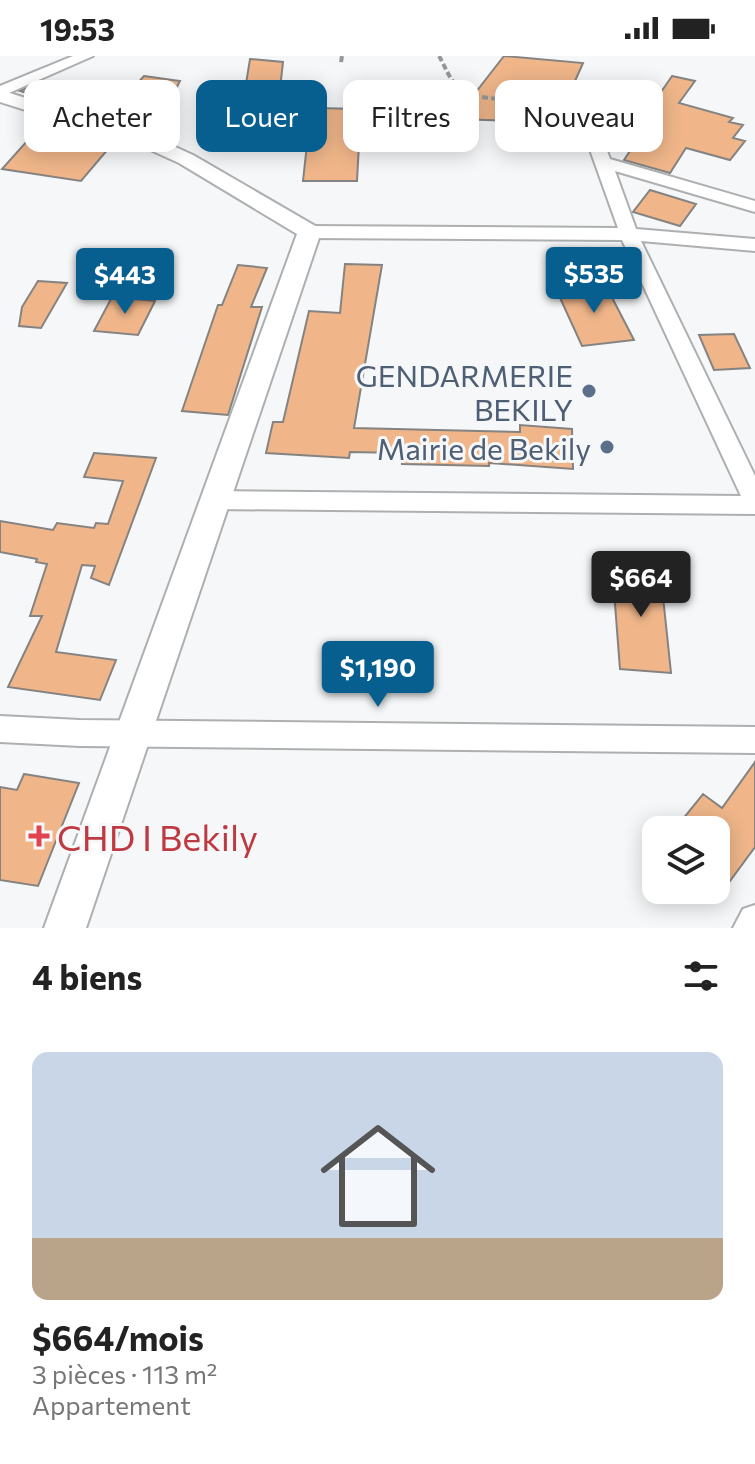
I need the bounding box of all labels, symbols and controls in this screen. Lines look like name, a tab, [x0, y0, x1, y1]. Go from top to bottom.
text: 19:53	[40, 10, 115, 47]
chip: Acheter	[24, 80, 180, 152]
chip: Louer	[196, 80, 327, 152]
chip: Filtres	[343, 80, 479, 152]
chip: Nouveau	[495, 80, 663, 152]
pin: $535	[547, 247, 641, 315]
pin: $443	[78, 248, 172, 316]
text: $535	[564, 257, 624, 288]
text: $443	[94, 258, 156, 289]
place label: GENDARMERIE BEKILY	[356, 356, 573, 427]
marker: GENDARMERIE BEKILY	[580, 382, 598, 400]
place label: Mairie de Bekily	[377, 429, 591, 466]
marker: Mairie de Bekily	[598, 438, 616, 456]
pin: $664	[594, 551, 688, 619]
text: $664	[610, 561, 672, 592]
pin: $1,190	[313, 641, 443, 709]
text: $1,190	[340, 651, 416, 682]
place label: CHD I Bekily	[57, 814, 258, 858]
map controls	[642, 816, 730, 904]
button: layers	[642, 816, 730, 904]
marker: CHD I Bekily	[28, 825, 50, 847]
icon: filters	[679, 954, 723, 998]
text: 4 biens	[32, 955, 142, 997]
icon: home	[306, 1104, 450, 1248]
text: $664/mois	[32, 1316, 204, 1358]
text: 3 pièces · 113 m²	[32, 1358, 217, 1389]
text: Appartement	[32, 1389, 191, 1420]

